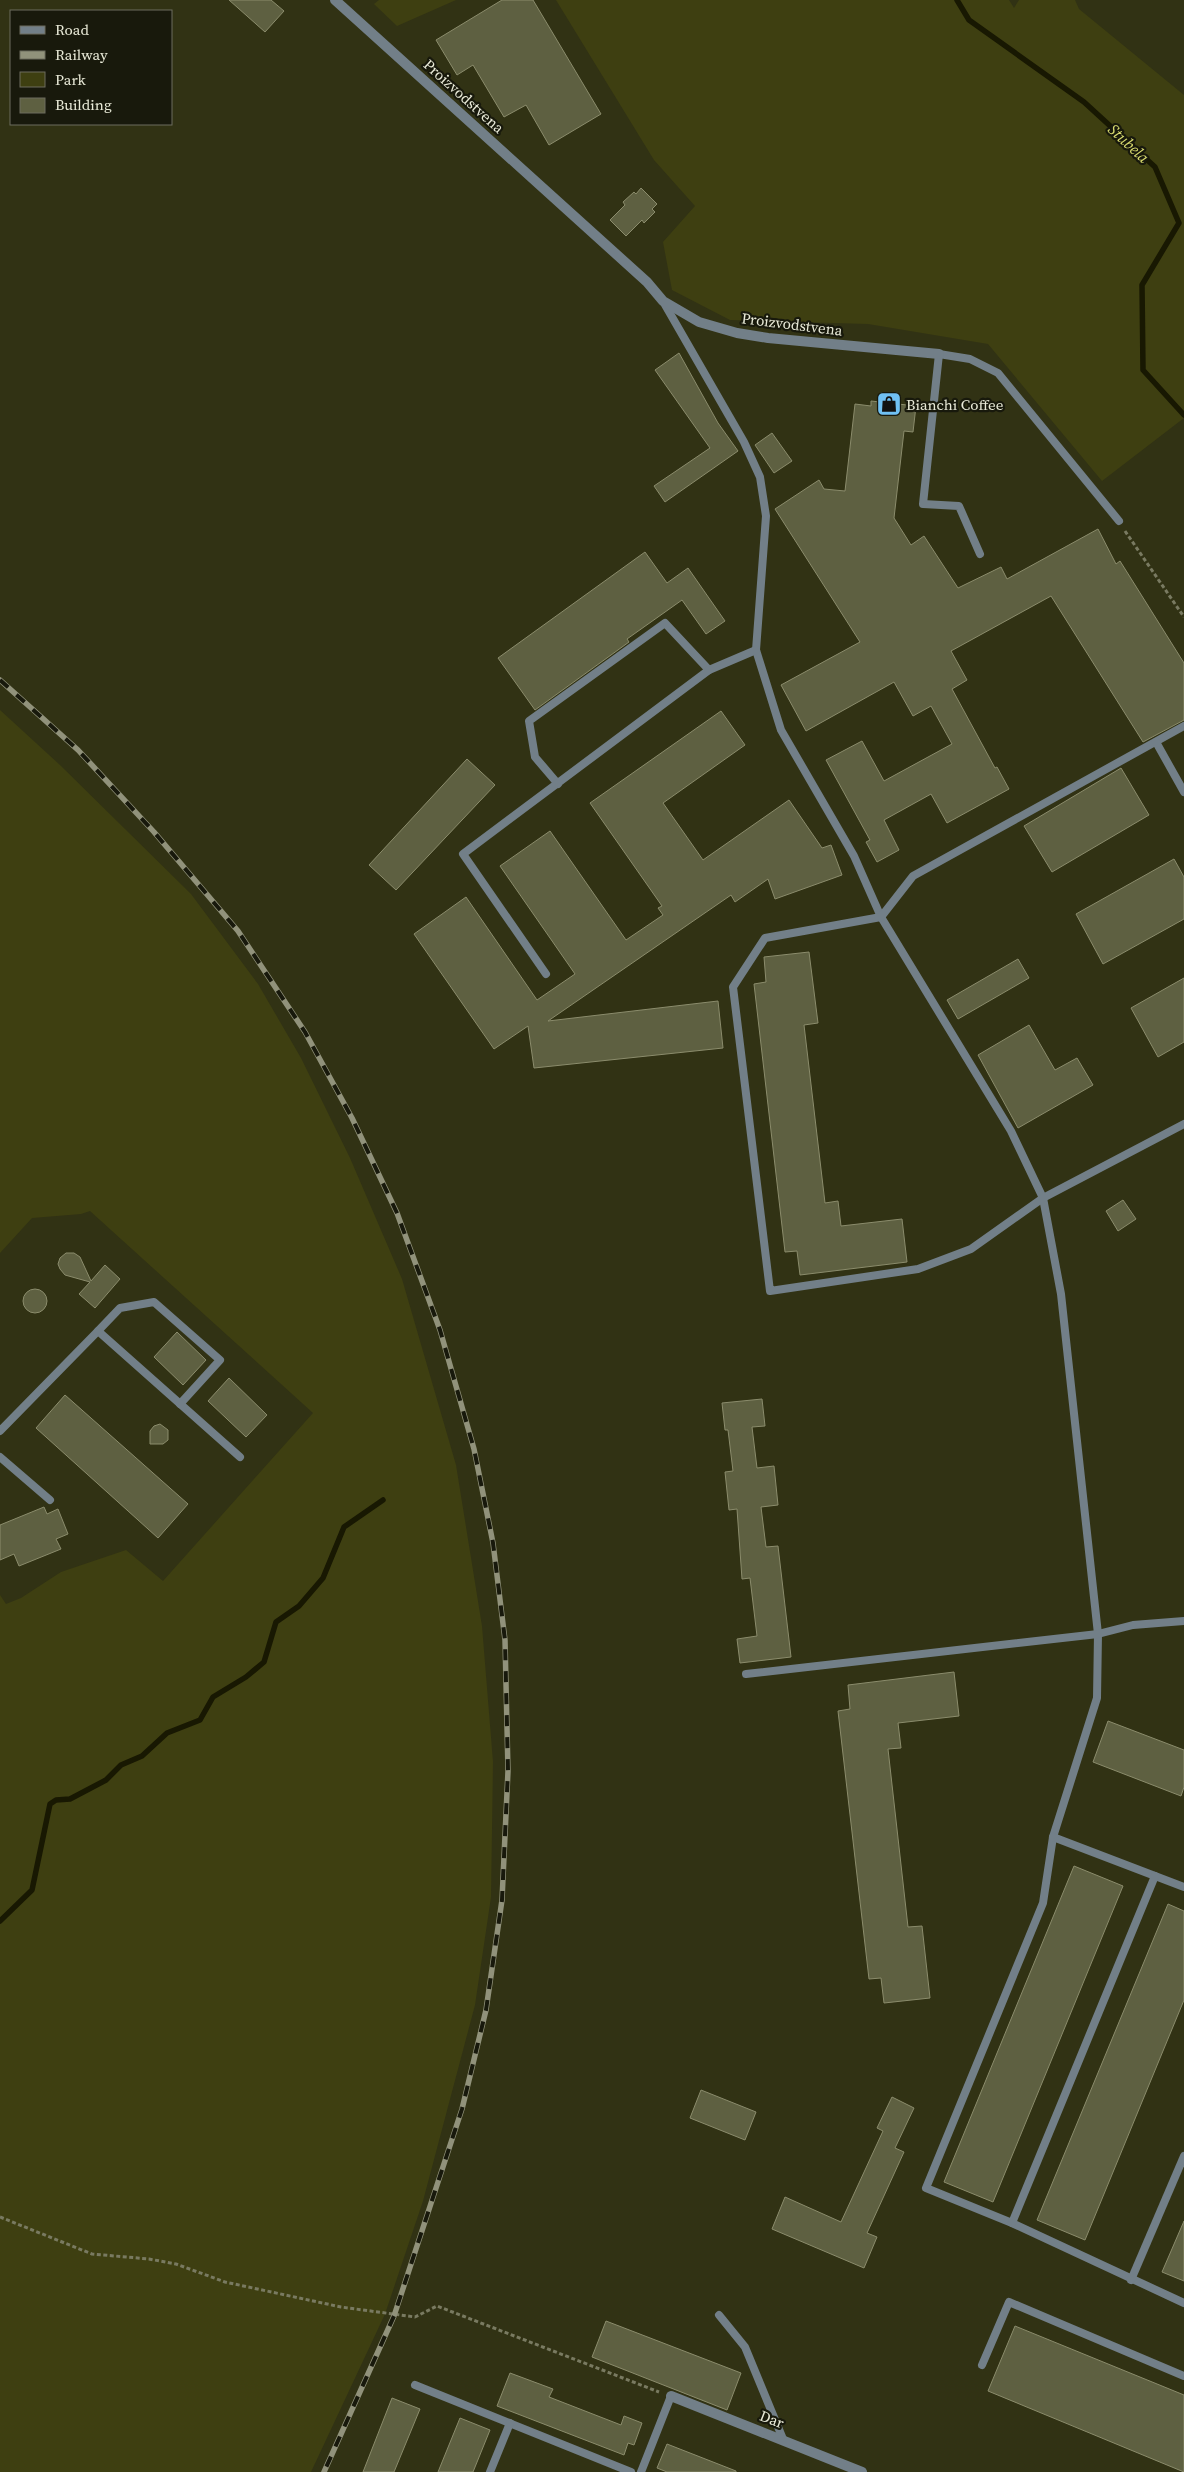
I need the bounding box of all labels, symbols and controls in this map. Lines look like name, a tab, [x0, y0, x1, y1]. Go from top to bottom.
legend	[10, 10, 172, 125]
text: Road	[55, 19, 89, 40]
text: Railway	[55, 44, 108, 65]
street label: Proizvodstvena	[419, 54, 509, 138]
text: Park	[55, 69, 87, 90]
text: Building	[55, 94, 112, 115]
water label: Stubela	[1104, 118, 1155, 168]
street label: Proizvodstvena	[740, 307, 844, 341]
shop icon: Bianchi Coffee	[876, 391, 902, 417]
place label: Bianchi Coffee	[906, 394, 1004, 415]
street label: Dar	[757, 2405, 788, 2433]

